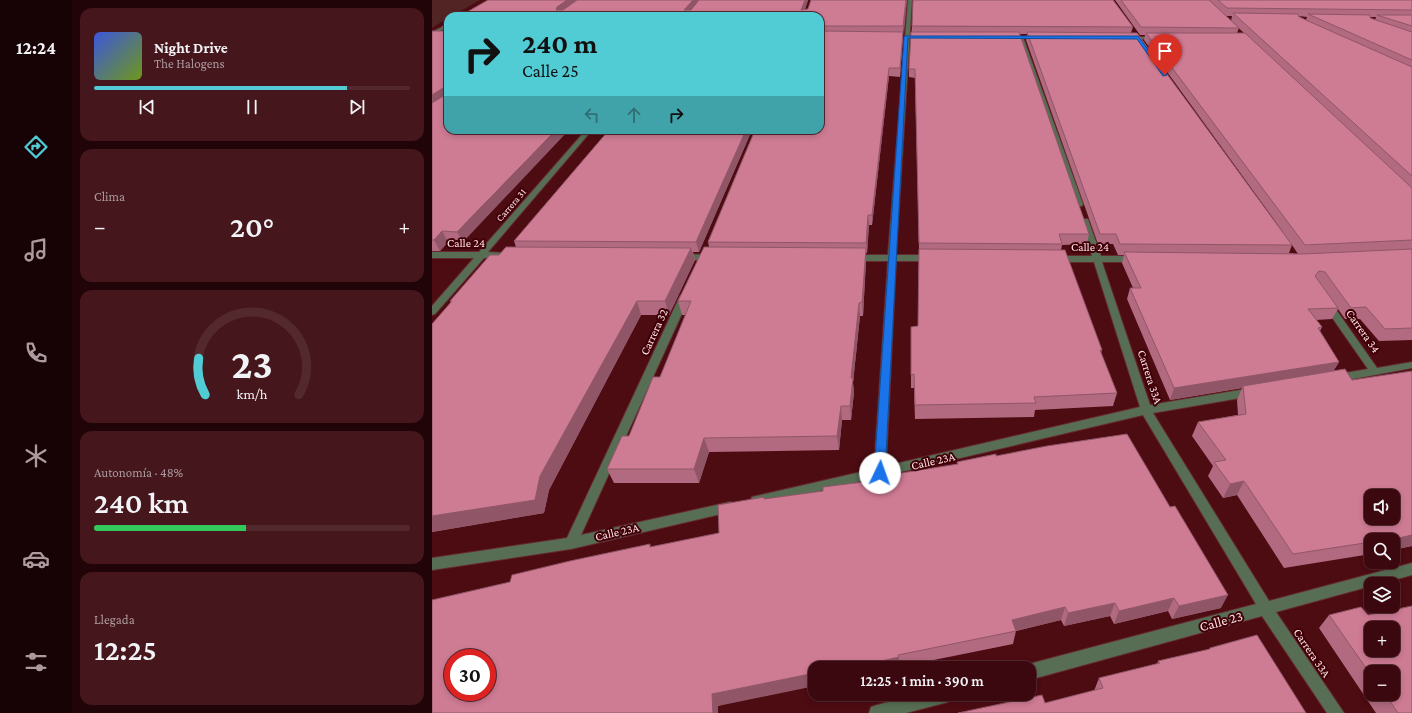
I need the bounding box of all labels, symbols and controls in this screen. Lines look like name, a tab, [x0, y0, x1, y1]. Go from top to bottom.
icon: right	[456, 28, 508, 80]
text: 240 m	[522, 28, 597, 59]
pin	[1148, 34, 1182, 75]
text: 12:24	[16, 38, 56, 58]
text: Night Drive	[154, 40, 228, 56]
icon: arrive	[1154, 40, 1176, 62]
text: The Halogens	[154, 56, 225, 71]
text: Calle 25	[522, 61, 579, 81]
icon: previous	[136, 96, 158, 118]
icon: pause	[241, 96, 263, 118]
icon: next	[346, 96, 368, 118]
icon: left	[581, 104, 603, 126]
icon: ahead	[623, 104, 645, 126]
icon: right	[665, 104, 687, 126]
icon: directions	[22, 133, 50, 161]
street label: Carrera 31	[494, 186, 528, 224]
text: Clima	[94, 189, 125, 204]
text: 20°	[230, 210, 274, 243]
text: −	[94, 214, 106, 239]
text: +	[398, 214, 410, 239]
icon: music	[22, 236, 50, 264]
street label: Calle 24	[447, 236, 485, 250]
street label: Calle 24	[1071, 240, 1109, 254]
street label: Carrera 32	[637, 306, 671, 357]
street label: Carrera 34	[1343, 307, 1383, 355]
icon: phone	[22, 339, 50, 367]
text: 23	[231, 340, 273, 386]
street label: Carrera 33A	[1135, 348, 1165, 406]
text: km/h	[237, 385, 268, 401]
icon: climate	[22, 442, 50, 470]
street label: Calle 23A	[910, 449, 956, 473]
position arrow	[859, 452, 901, 494]
text: Autonomía · 48%	[94, 465, 183, 480]
text: 240 km	[94, 486, 189, 519]
map controls	[1364, 489, 1400, 701]
button: sound	[1364, 489, 1400, 525]
street label: Calle 23A	[594, 520, 640, 544]
button: search	[1364, 533, 1400, 569]
icon: car	[22, 545, 50, 573]
button: layers	[1364, 577, 1400, 613]
street label: Calle 23	[1198, 608, 1244, 634]
text: Llegada	[94, 612, 135, 627]
button: +	[1364, 621, 1400, 657]
street label: Carrera 33A	[1291, 626, 1334, 680]
text: 12:25	[94, 633, 157, 666]
icon: filters	[22, 648, 50, 676]
speed limit sign: 30	[444, 649, 496, 701]
button: −	[1364, 665, 1400, 701]
text: 12:25 · 1 min · 390 m	[860, 673, 984, 689]

